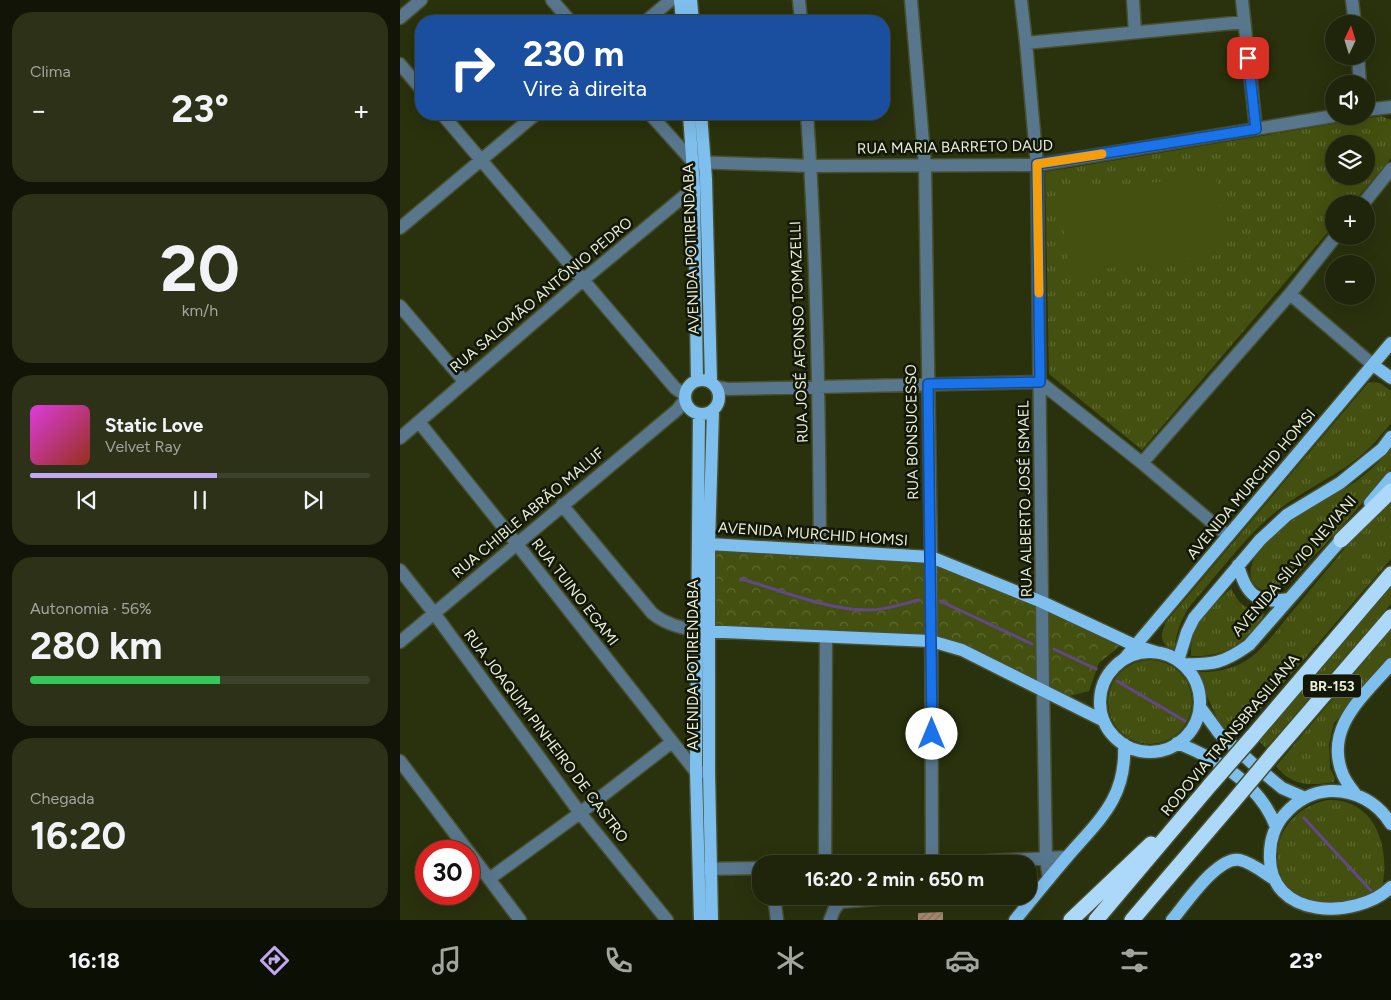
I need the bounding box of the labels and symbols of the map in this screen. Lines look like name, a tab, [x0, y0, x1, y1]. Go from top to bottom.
north arrow	[1325, 15, 1375, 65]
pin	[1227, 37, 1269, 79]
street label: RUA MARIA BARRETO DAUD	[857, 136, 1053, 158]
street label: AVENIDA POTIRENDABA	[679, 163, 703, 335]
street label: RUA SALOMÃO ANTÔNIO PEDRO	[446, 213, 636, 377]
street label: RUA JOSÉ AFONSO TOMAZELLI	[786, 221, 812, 443]
street label: RUA BONSUCESSO	[902, 364, 922, 500]
street label: RUA ALBERTO JOSÉ ISMAEL	[1014, 400, 1036, 598]
street label: AVENIDA MURCHID HOMSI	[1183, 405, 1319, 563]
street label: RUA CHIBLE ABRÃO MALUF	[448, 444, 608, 582]
street label: AVENIDA SÍLVIO NEVIANI	[1228, 492, 1360, 640]
street label: AVENIDA MURCHID HOMSI	[717, 518, 909, 550]
street label: RUA TUINO EGAMI	[528, 535, 622, 649]
street label: AVENIDA POTIRENDABA	[684, 580, 702, 750]
street label: RUA JOAQUIM PINHEIRO DE CASTRO	[460, 626, 632, 846]
street label: RODOVIA TRANSBRASILIANA	[1157, 650, 1303, 820]
road number: BR-153	[1303, 674, 1361, 698]
position arrow	[905, 707, 957, 759]
speed limit sign: 30	[415, 840, 480, 905]

